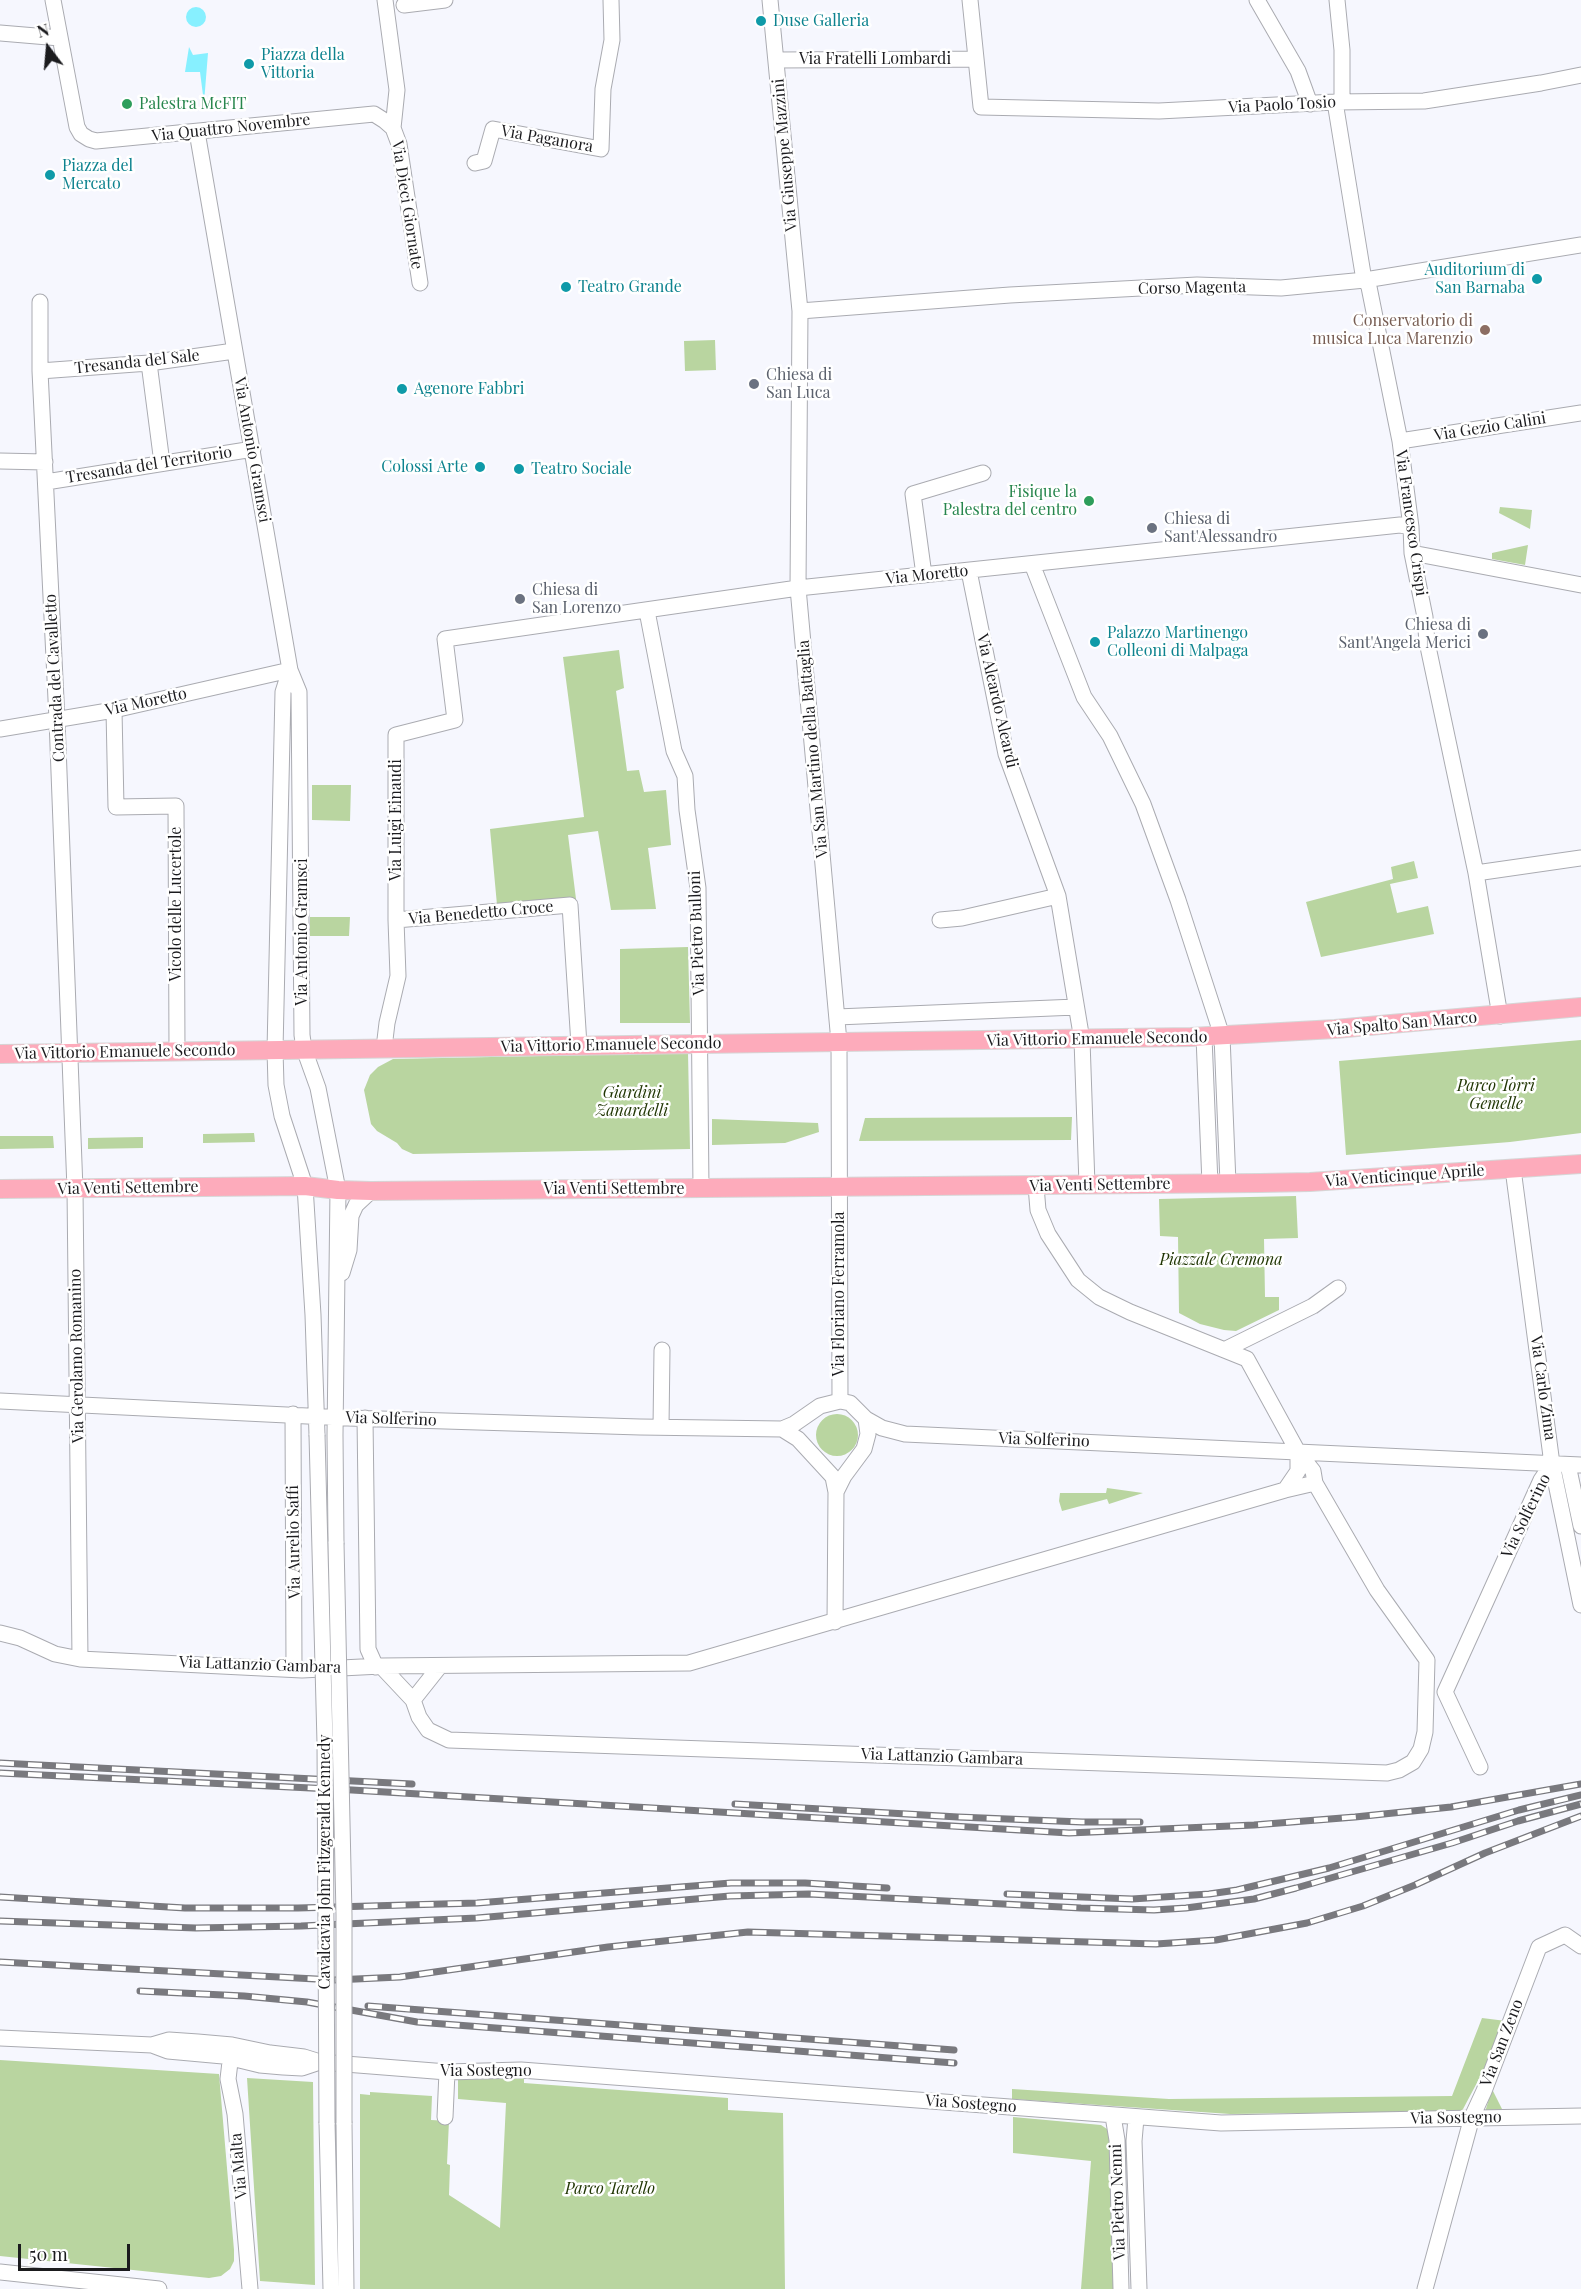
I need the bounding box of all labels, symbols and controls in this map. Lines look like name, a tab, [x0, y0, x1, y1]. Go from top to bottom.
place label: Duse Galleria	[773, 11, 869, 31]
marker: Duse Galleria	[754, 14, 768, 28]
north arrow	[18, 18, 78, 78]
text: N	[34, 19, 51, 42]
place label: Piazza della Vittoria	[261, 45, 345, 83]
street label: Via Fratelli Lombardi	[799, 49, 951, 69]
marker: Piazza della Vittoria	[242, 57, 256, 71]
street label: Via Giuseppe Mazzini	[769, 78, 801, 232]
street label: Via Paolo Tosio	[1228, 93, 1336, 117]
place label: Palestra McFIT	[139, 94, 247, 114]
marker: Palestra McFIT	[120, 97, 134, 111]
street label: Via Quattro Novembre	[151, 110, 311, 146]
street label: Via Paganora	[499, 121, 595, 157]
street label: Via Dieci Giornate	[387, 139, 427, 271]
place label: Piazza del Mercato	[62, 156, 133, 194]
marker: Piazza del Mercato	[43, 168, 57, 182]
place label: Auditorium di San Barnaba	[1424, 260, 1525, 298]
marker: Auditorium di San Barnaba	[1530, 272, 1544, 286]
place label: Teatro Grande	[578, 277, 682, 297]
street label: Corso Magenta	[1138, 277, 1246, 299]
marker: Teatro Grande	[559, 280, 573, 294]
place label: Conservatorio di musica Luca Marenzio	[1312, 311, 1473, 349]
marker: Conservatorio di musica Luca Marenzio	[1478, 323, 1492, 337]
street label: Tresanda del Sale	[73, 346, 201, 378]
place label: Chiesa di San Luca	[766, 365, 832, 403]
street label: Via Antonio Gramsci	[230, 376, 274, 524]
marker: Chiesa di San Luca	[747, 377, 761, 391]
place label: Agenore Fabbri	[414, 379, 524, 399]
marker: Agenore Fabbri	[395, 382, 409, 396]
street label: Via Gezio Calini	[1433, 409, 1547, 445]
street label: Tresanda del Territorio	[65, 442, 233, 488]
street label: Via Francesco Crispi	[1391, 449, 1431, 597]
place label: Colossi Arte	[381, 457, 468, 477]
place label: Teatro Sociale	[531, 459, 632, 479]
marker: Colossi Arte	[473, 460, 487, 474]
marker: Teatro Sociale	[512, 462, 526, 476]
place label: Fisique la Palestra del centro	[943, 482, 1077, 520]
marker: Fisique la Palestra del centro	[1082, 494, 1096, 508]
place label: Chiesa di Sant'Alessandro	[1164, 509, 1277, 547]
marker: Chiesa di Sant'Alessandro	[1145, 521, 1159, 535]
street label: Via Moretto	[885, 561, 969, 589]
place label: Chiesa di San Lorenzo	[532, 580, 621, 618]
marker: Chiesa di San Lorenzo	[513, 592, 527, 606]
street label: Contrada del Cavalletto	[41, 593, 69, 763]
place label: Chiesa di Sant'Angela Merici	[1339, 615, 1471, 653]
place label: Palazzo Martinengo Colleoni di Malpaga	[1107, 623, 1249, 661]
marker: Chiesa di Sant'Angela Merici	[1476, 627, 1490, 641]
street label: Via Aleardo Aleardi	[972, 632, 1022, 770]
marker: Palazzo Martinengo Colleoni di Malpaga	[1088, 635, 1102, 649]
street label: Via San Martino della Battaglia	[794, 639, 832, 859]
street label: Via Moretto	[103, 684, 189, 720]
street label: Via Luigi Einaudi	[386, 759, 406, 881]
street label: Vicolo delle Lucertole	[166, 827, 186, 981]
street label: Via Antonio Gramsci	[292, 858, 312, 1006]
street label: Via Pietro Bulloni	[685, 870, 709, 996]
street label: Via Benedetto Croce	[408, 897, 554, 929]
street label: Via Spalto San Marco	[1326, 1008, 1478, 1040]
street label: Via Vittorio Emanuele Secondo	[986, 1027, 1208, 1051]
street label: Via Vittorio Emanuele Secondo	[500, 1033, 722, 1057]
street label: Via Vittorio Emanuele Secondo	[14, 1040, 236, 1064]
park label: Parco Torri Gemelle	[1457, 1076, 1535, 1114]
park label: Giardini Zanardelli	[596, 1083, 668, 1121]
street label: Via Venticinque Aprile	[1325, 1161, 1485, 1191]
street label: Via Venti Settembre	[1029, 1174, 1171, 1196]
street label: Via Venti Settembre	[57, 1177, 199, 1199]
street label: Via Venti Settembre	[543, 1179, 685, 1199]
street label: Via Floriano Ferramola	[829, 1212, 849, 1376]
park label: Piazzale Cremona	[1159, 1250, 1283, 1270]
street label: Via Gerolamo Romanino	[66, 1269, 88, 1443]
street label: Via Carlo Zima	[1526, 1334, 1560, 1442]
street label: Via Solferino	[345, 1408, 437, 1430]
street label: Via Solferino	[998, 1429, 1090, 1451]
street label: Via Solferino	[1497, 1471, 1555, 1561]
street label: Via Aurelio Saffi	[283, 1485, 305, 1599]
street label: Via Lattanzio Gambara	[179, 1653, 341, 1677]
street label: Cavalcavia John Fitzgerald Kennedy	[315, 1735, 335, 1989]
street label: Via Lattanzio Gambara	[861, 1745, 1023, 1769]
street label: Via San Zeno	[1477, 1996, 1527, 2090]
street label: Via Sostegno	[440, 2061, 532, 2081]
street label: Via Sostegno	[925, 2091, 1017, 2117]
street label: Via Sostegno	[1410, 2108, 1502, 2128]
street label: Via Malta	[227, 2132, 251, 2200]
street label: Via Pietro Nenni	[1106, 2143, 1130, 2261]
park label: Parco Tarello	[565, 2179, 655, 2199]
scale bar	[21, 2232, 134, 2270]
text: 50 m	[29, 2242, 68, 2266]

